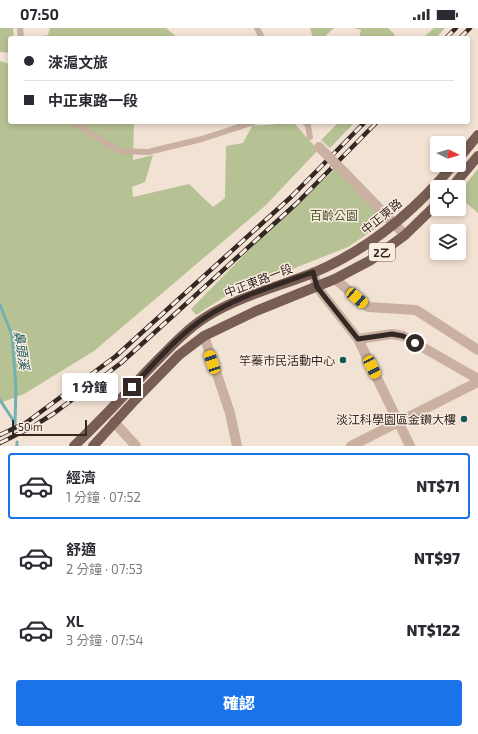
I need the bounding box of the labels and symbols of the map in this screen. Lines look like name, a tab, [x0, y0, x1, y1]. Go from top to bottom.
north arrow	[430, 136, 466, 172]
street label: 中正東路	[358, 195, 404, 237]
park label: 百齡公園	[310, 208, 358, 222]
road number: 2乙	[369, 243, 395, 261]
street label: 中正東路一段	[222, 261, 294, 299]
car	[344, 286, 370, 310]
water label: 鼻頭溪	[11, 330, 33, 372]
route start	[406, 334, 424, 352]
car	[202, 349, 222, 375]
place label: 竿蓁市民活動中心	[239, 353, 335, 367]
car	[361, 354, 383, 380]
marker: 竿蓁市民活動中心	[338, 355, 348, 365]
callout: 1 分鐘	[62, 373, 118, 401]
route end	[123, 378, 141, 396]
place label: 淡江科學園區金鑽大樓	[336, 412, 456, 426]
marker: 淡江科學園區金鑽大樓	[459, 414, 469, 424]
scale bar	[12, 418, 87, 437]

